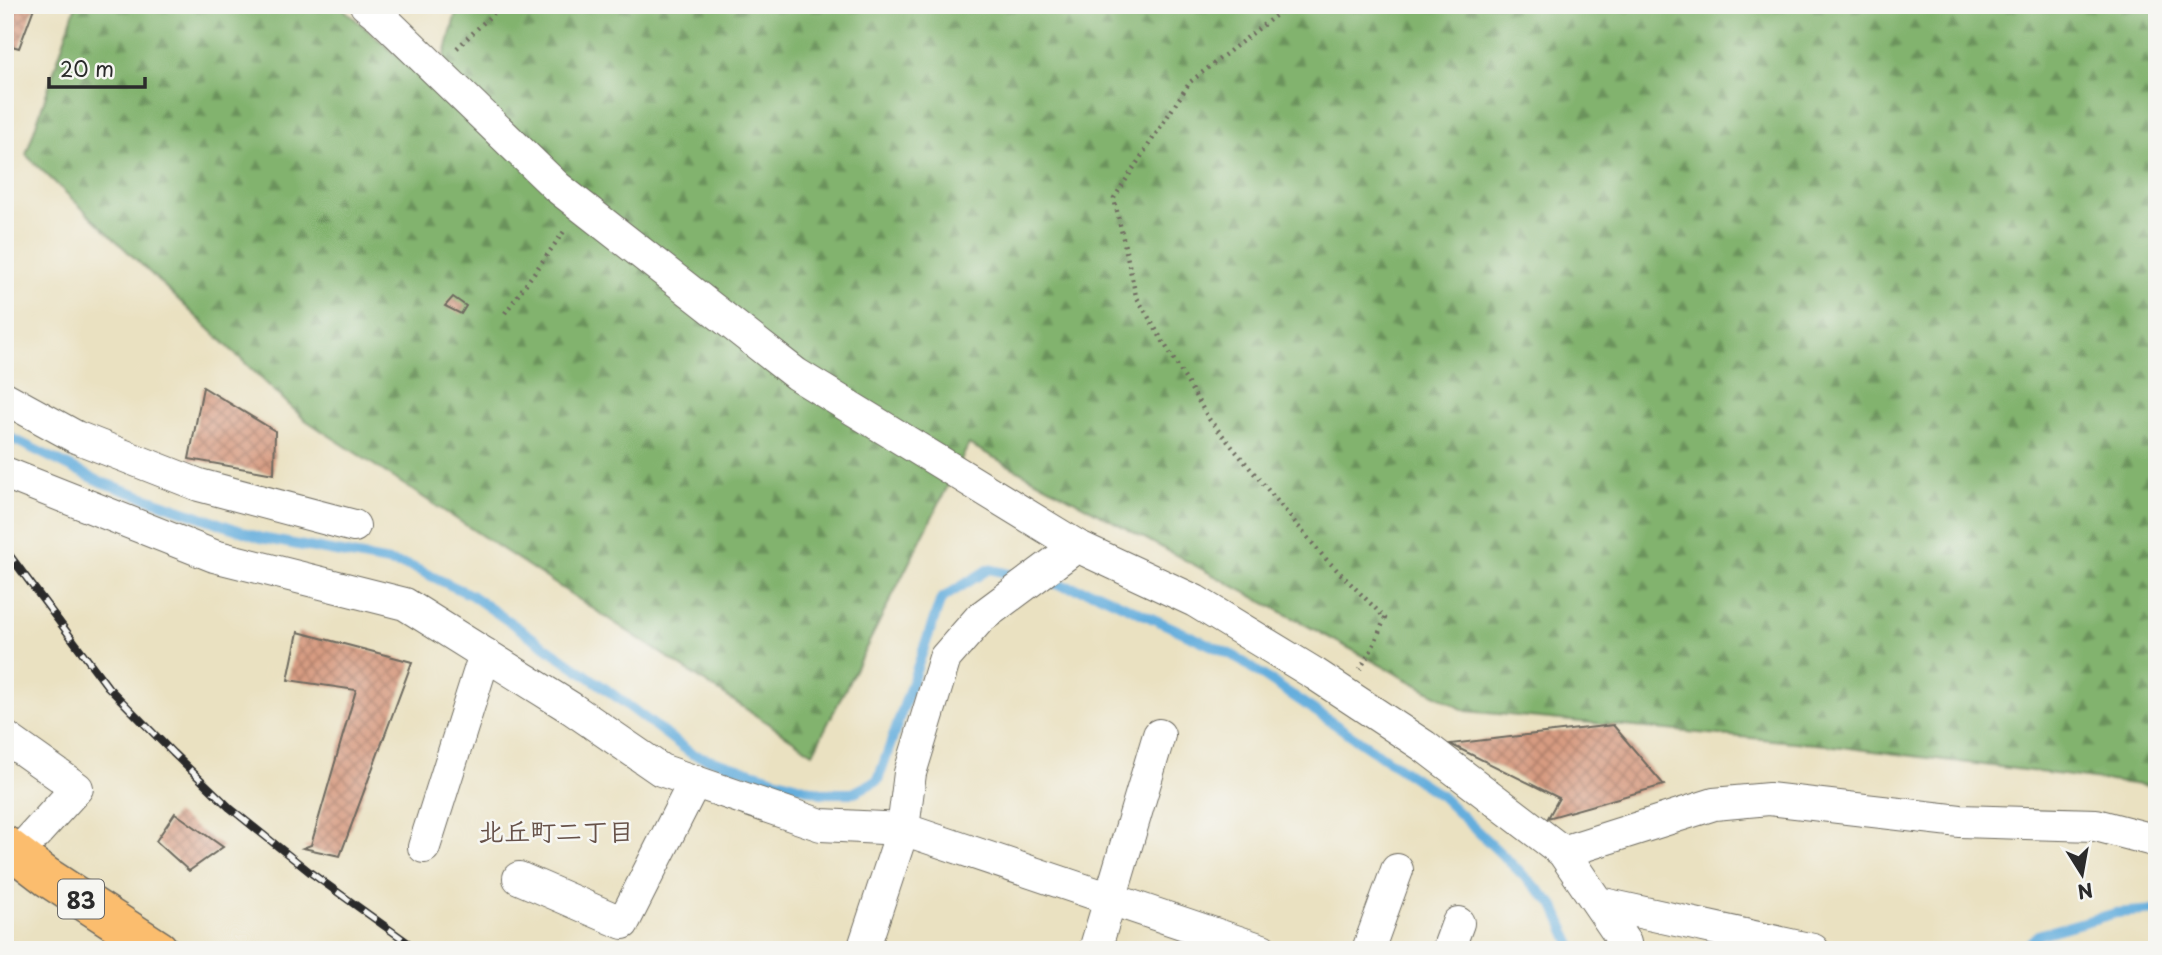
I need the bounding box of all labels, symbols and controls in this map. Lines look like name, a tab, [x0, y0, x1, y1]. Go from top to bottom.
scale bar	[49, 46, 145, 90]
text: 20 m	[60, 52, 114, 84]
district label: 北丘町二丁目	[478, 811, 634, 850]
north arrow	[2046, 839, 2116, 909]
text: N	[2075, 876, 2095, 907]
road number: 83	[58, 879, 104, 918]

